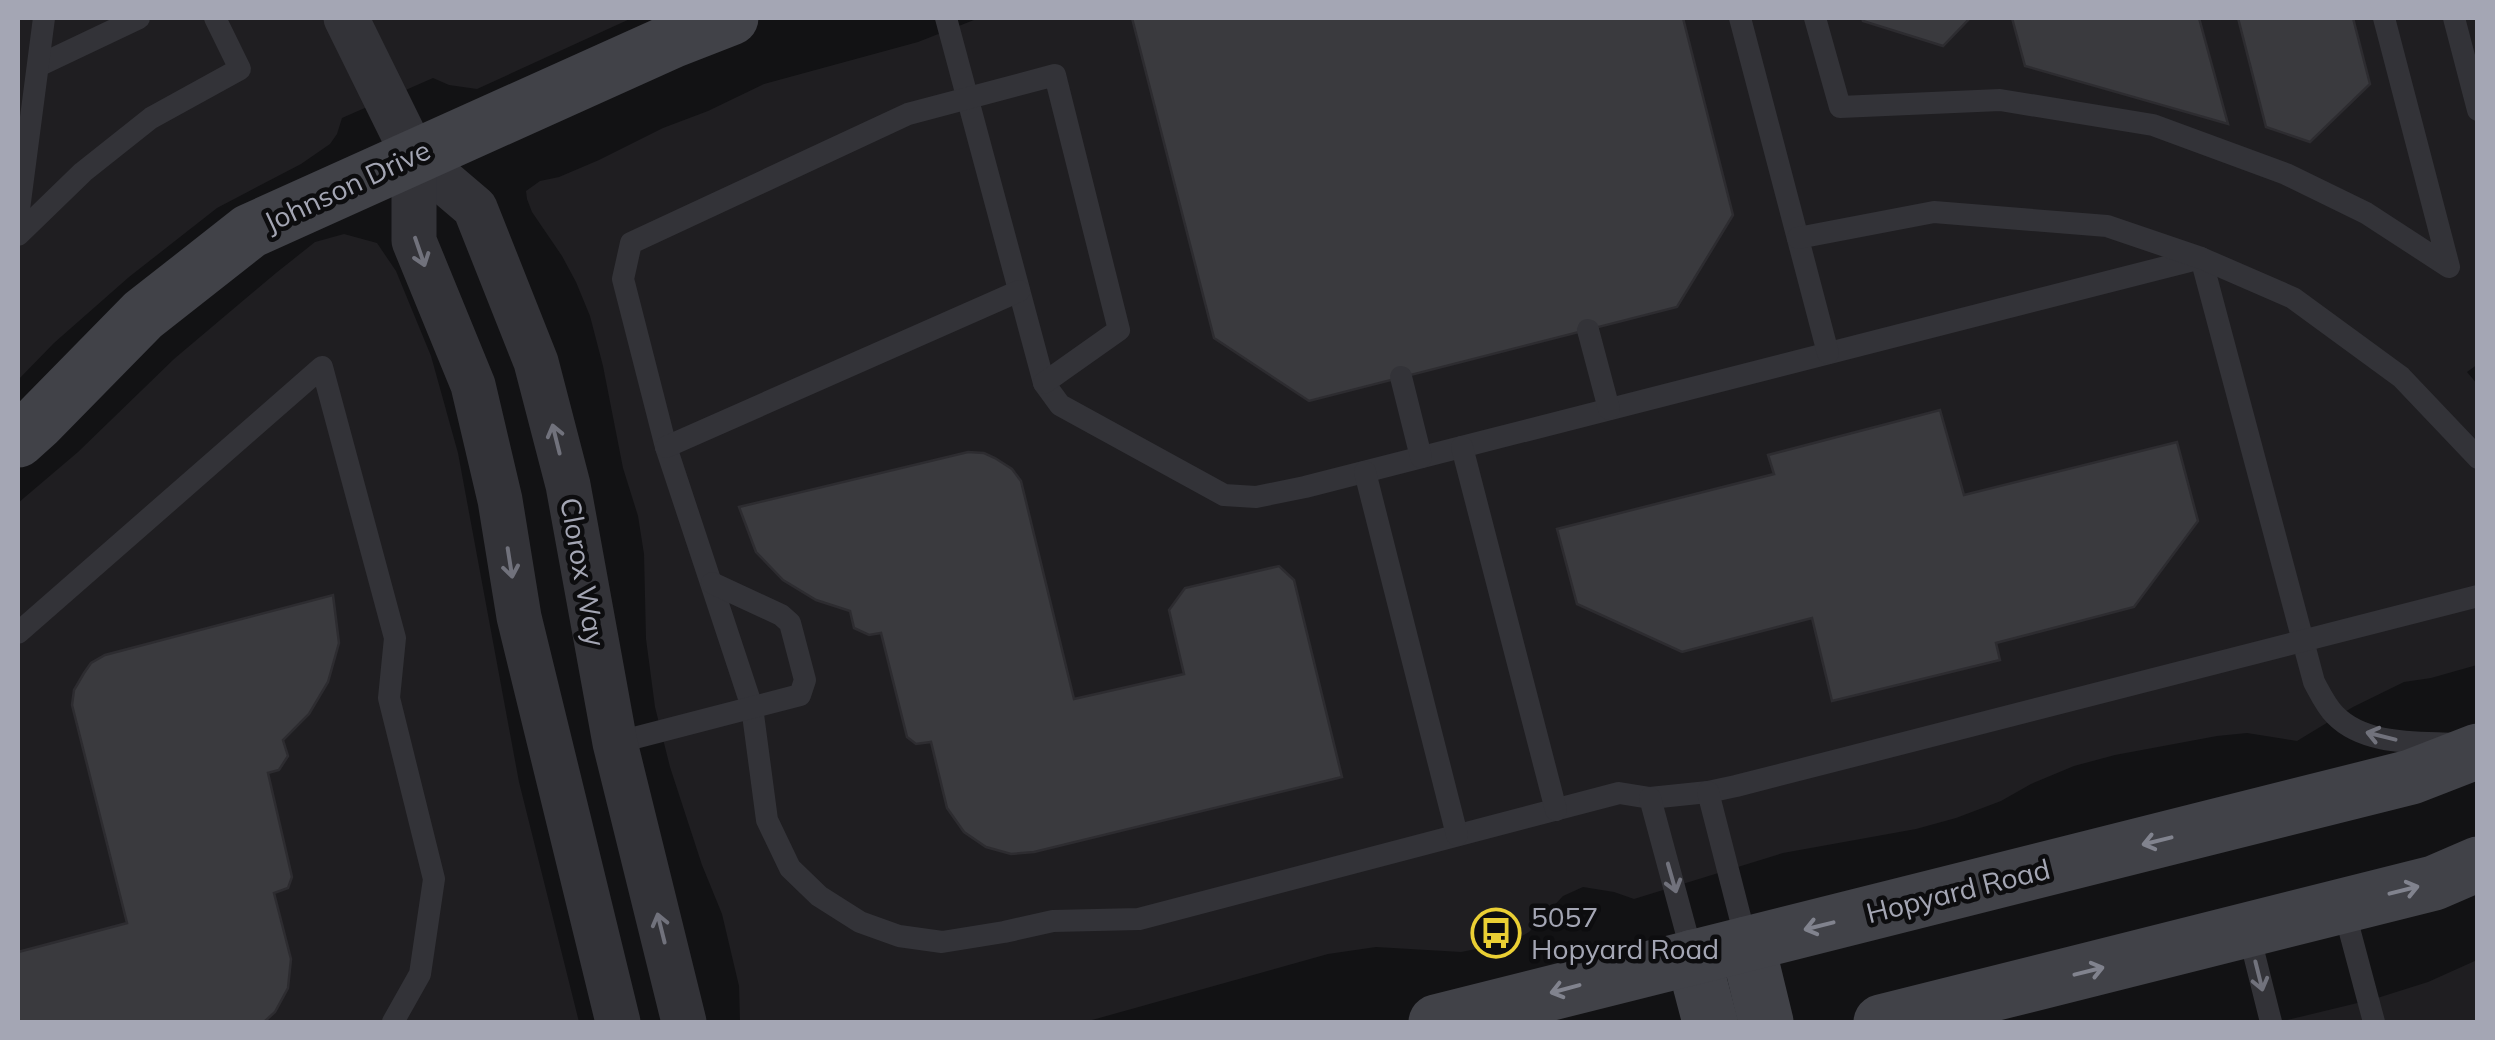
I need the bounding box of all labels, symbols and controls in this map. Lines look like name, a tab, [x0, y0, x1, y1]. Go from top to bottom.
street label: Johnson Drive	[258, 132, 435, 239]
one-way arrow	[412, 236, 430, 267]
one-way arrow	[545, 424, 564, 455]
street label: Clorox Way	[553, 495, 614, 649]
one-way arrow	[502, 546, 520, 579]
one-way arrow	[2366, 726, 2398, 744]
one-way arrow	[2142, 833, 2174, 851]
street label: Hopyard Road	[1862, 851, 2053, 930]
one-way arrow	[1663, 862, 1682, 893]
one-way arrow	[2388, 880, 2419, 899]
place label: 5057 Hopyard Road	[1531, 899, 1719, 966]
bus stop icon: 5057 Hopyard Road	[1470, 907, 1522, 959]
one-way arrow	[650, 913, 669, 944]
one-way arrow	[1804, 918, 1836, 936]
one-way arrow	[2251, 959, 2269, 991]
one-way arrow	[2073, 960, 2104, 979]
one-way arrow	[1550, 981, 1581, 1000]

